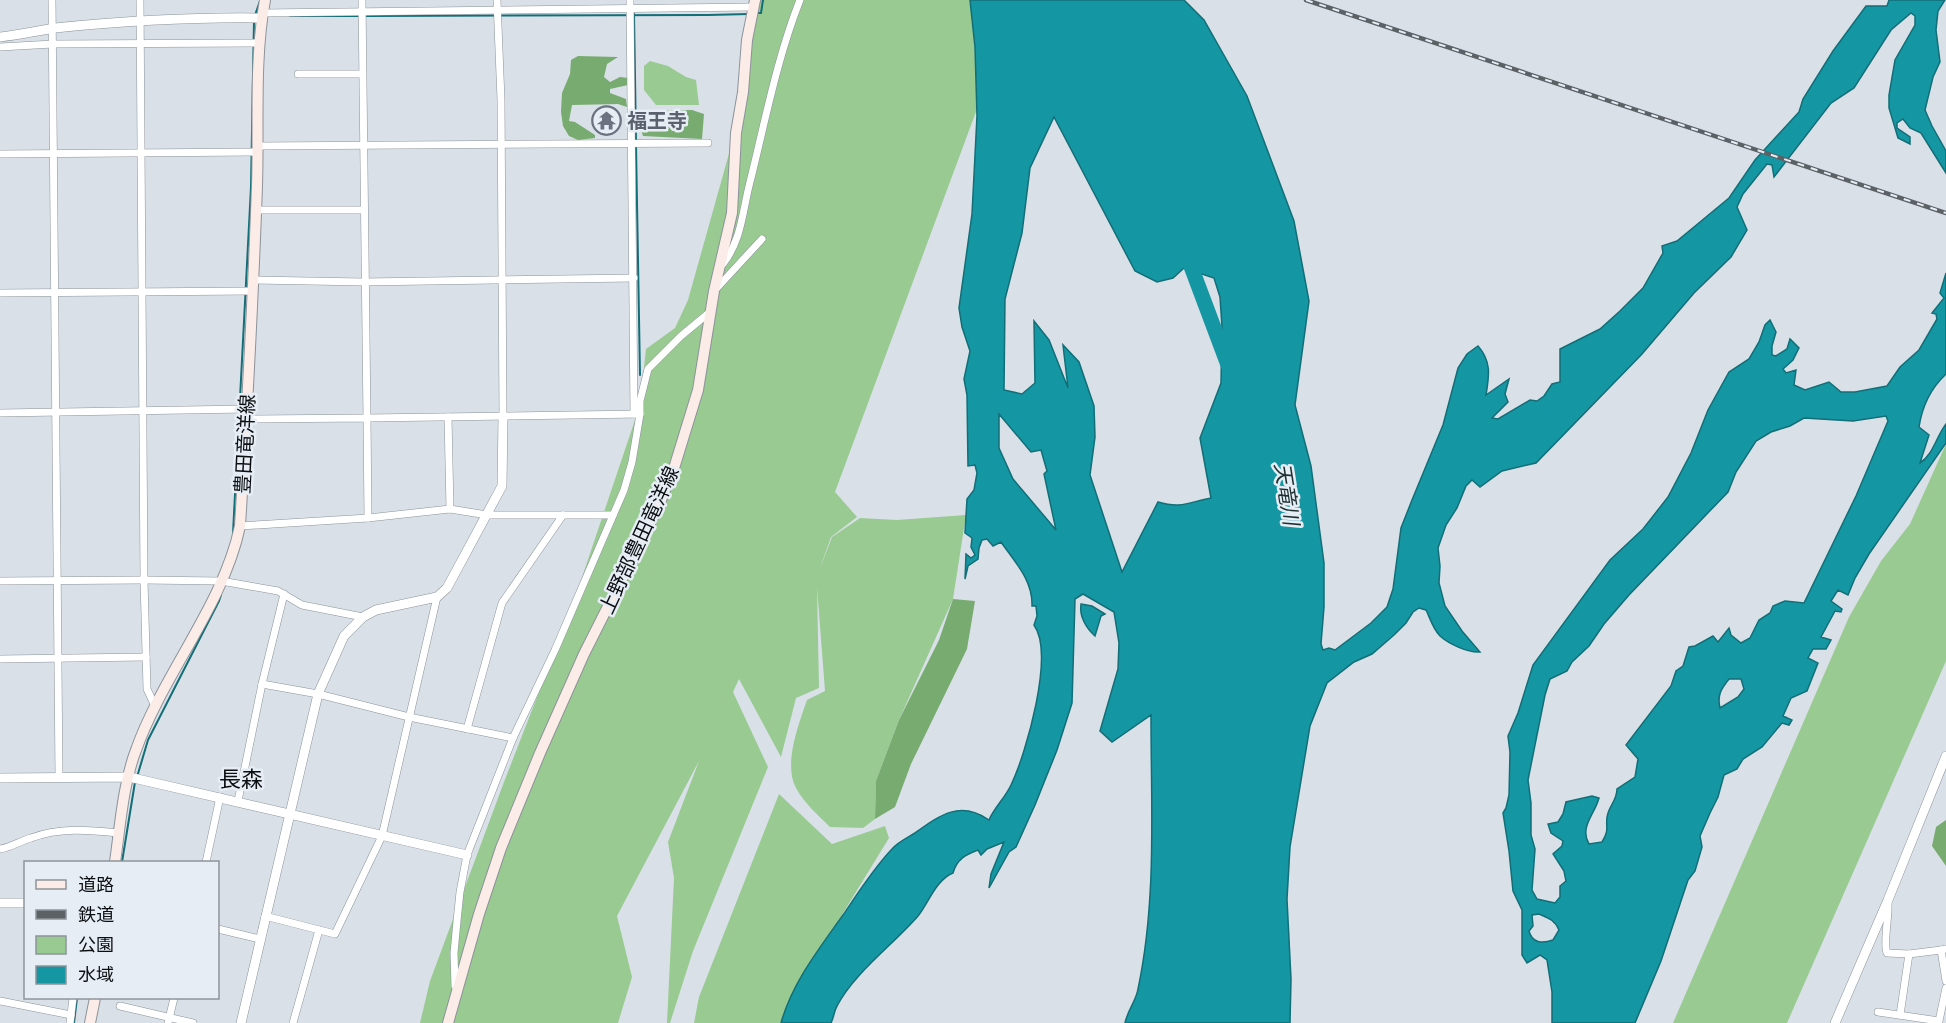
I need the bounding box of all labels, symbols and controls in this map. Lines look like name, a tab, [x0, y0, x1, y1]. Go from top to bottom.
temple icon: 福王寺	[590, 105, 622, 137]
place label: 福王寺	[627, 109, 687, 133]
street label: 豊田竜洋線	[230, 393, 260, 495]
water label: 天竜川	[1270, 461, 1305, 529]
street label: 上野部豊田竜洋線	[594, 462, 684, 618]
district label: 長森	[219, 766, 263, 793]
legend	[24, 861, 219, 999]
text: 道路	[78, 874, 114, 896]
text: 鉄道	[78, 904, 114, 926]
text: 公園	[78, 934, 114, 956]
text: 水域	[78, 964, 114, 986]

